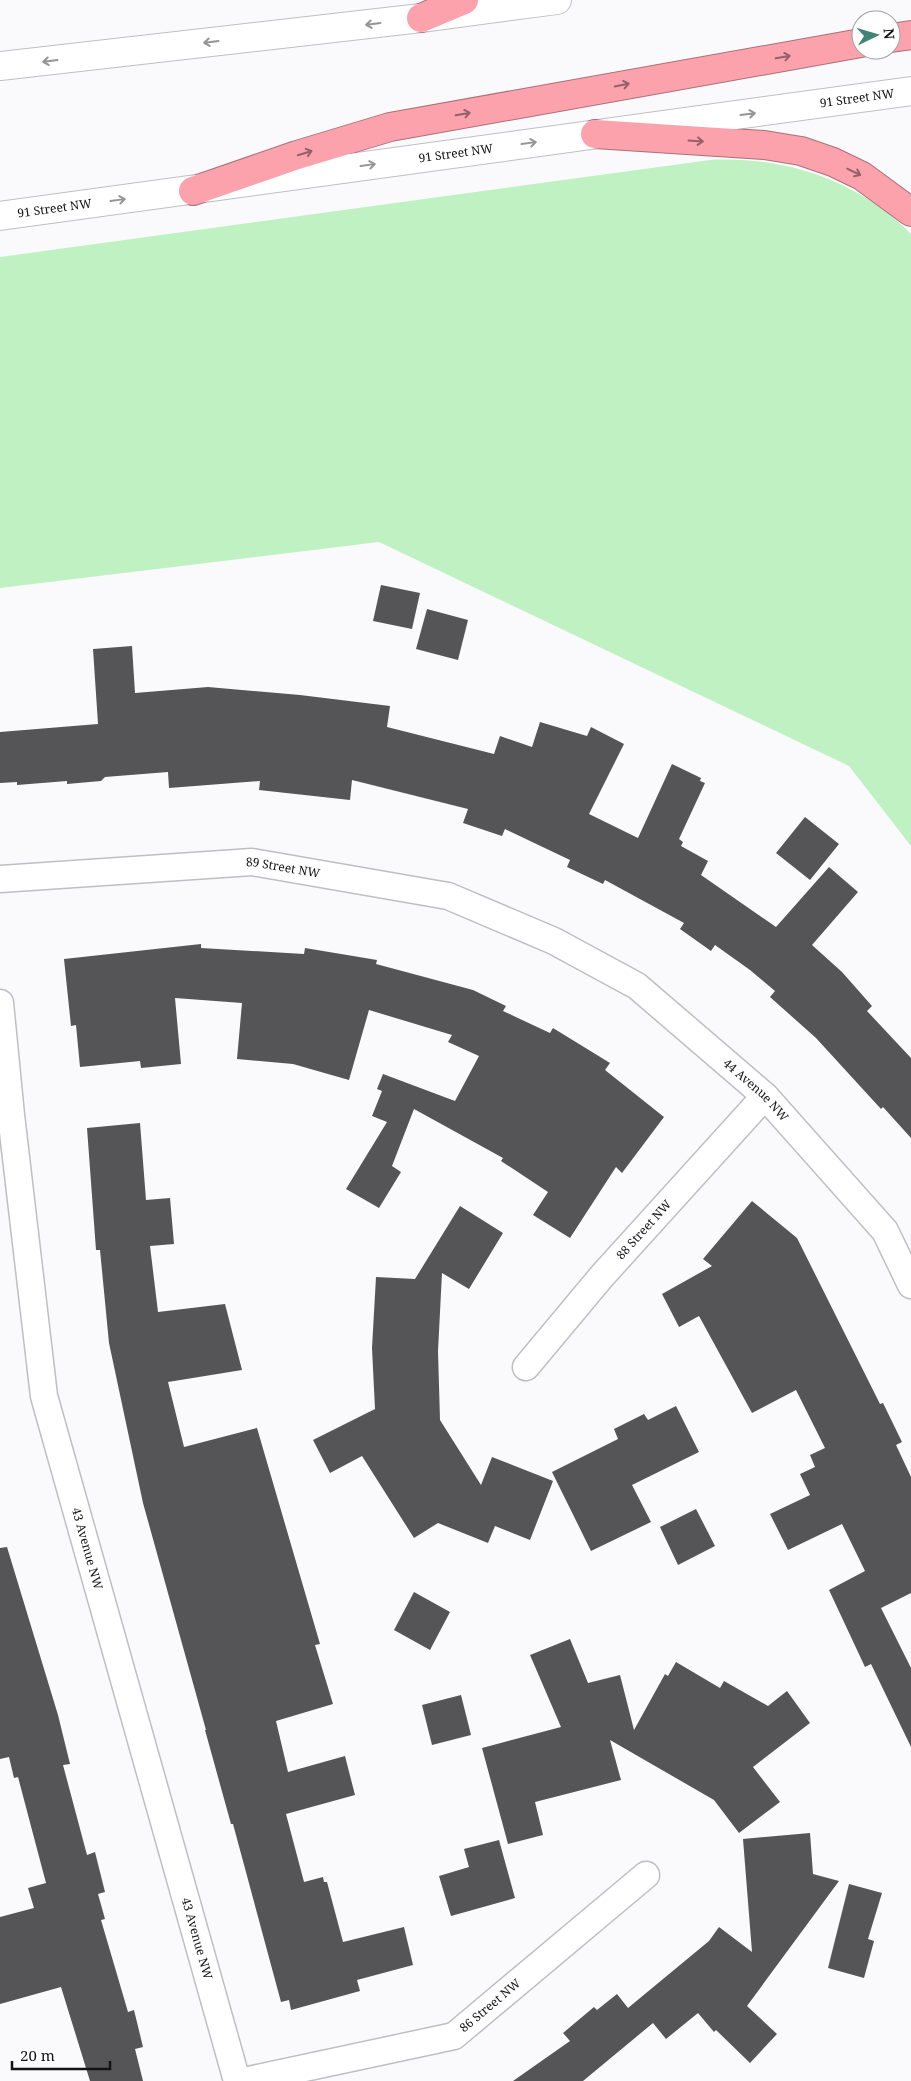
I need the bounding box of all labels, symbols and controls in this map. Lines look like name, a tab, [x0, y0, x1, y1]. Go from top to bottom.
north arrow	[851, 10, 901, 60]
one-way arrow	[365, 19, 381, 29]
text: N	[880, 27, 899, 40]
one-way arrow	[203, 37, 219, 47]
one-way arrow	[774, 51, 790, 61]
one-way arrow	[42, 56, 58, 66]
one-way arrow	[614, 79, 630, 89]
street label: 91 Street NW	[819, 84, 896, 111]
one-way arrow	[454, 109, 470, 119]
one-way arrow	[739, 109, 755, 119]
one-way arrow	[688, 136, 704, 145]
one-way arrow	[520, 138, 536, 148]
street label: 91 Street NW	[417, 139, 494, 166]
one-way arrow	[297, 147, 313, 157]
one-way arrow	[359, 160, 375, 170]
one-way arrow	[846, 168, 861, 177]
street label: 91 Street NW	[16, 194, 93, 222]
one-way arrow	[109, 195, 125, 205]
street label: 89 Street NW	[245, 853, 322, 882]
street label: 44 Avenue NW	[720, 1055, 793, 1125]
street label: 88 Street NW	[612, 1196, 675, 1263]
street label: 43 Avenue NW	[68, 1506, 107, 1592]
street label: 43 Avenue NW	[178, 1895, 217, 1982]
street label: 86 Street NW	[456, 1974, 524, 2036]
scale bar	[12, 2038, 110, 2070]
text: 20 m	[20, 2045, 55, 2065]

